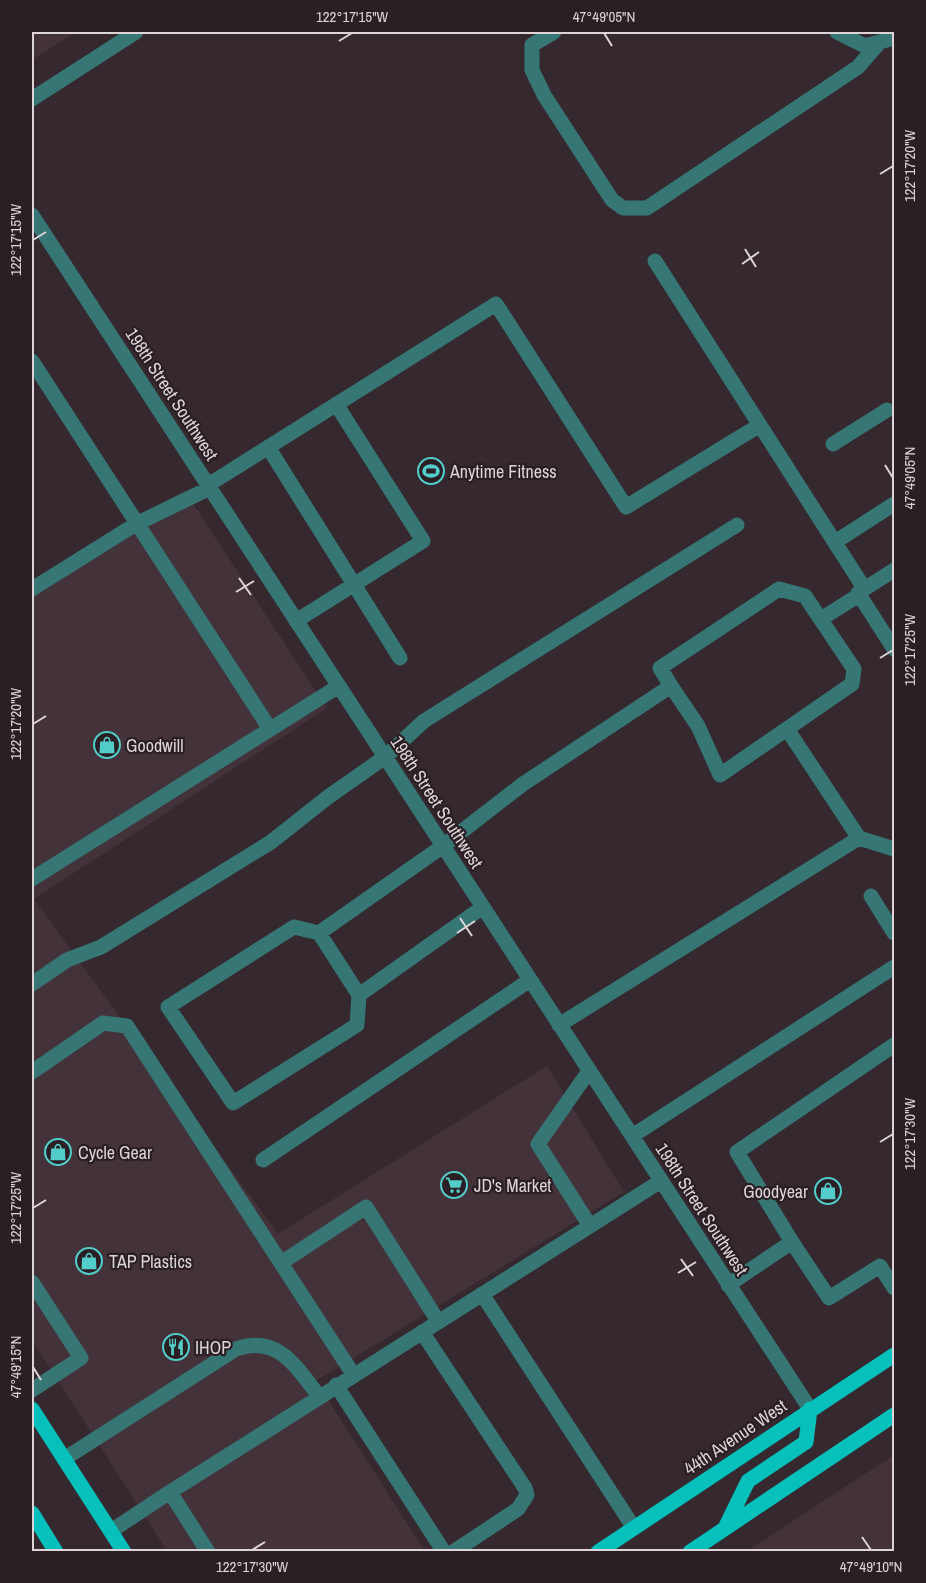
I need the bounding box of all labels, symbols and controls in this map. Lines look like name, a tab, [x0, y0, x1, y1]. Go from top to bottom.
text: 122°17'15"W	[316, 6, 388, 27]
text: 47°49'05"N	[573, 6, 635, 27]
text: 122°17'20"W	[899, 130, 920, 202]
text: 122°17'15"W	[5, 204, 26, 276]
street label: 198th Street Southwest	[120, 323, 224, 465]
text: 47°49'05"N	[899, 447, 920, 509]
sports icon: Anytime Fitness	[416, 456, 446, 486]
place label: Anytime Fitness	[449, 459, 557, 484]
text: 122°17'25"W	[899, 614, 920, 686]
text: 122°17'20"W	[5, 688, 26, 760]
shop icon: Goodwill	[92, 730, 122, 760]
street label: 198th Street Southwest	[385, 731, 489, 873]
place label: Goodwill	[126, 733, 183, 758]
text: 122°17'30"W	[899, 1098, 920, 1170]
shop icon: Cycle Gear	[43, 1137, 73, 1167]
street label: 198th Street Southwest	[650, 1138, 754, 1280]
place label: Cycle Gear	[78, 1140, 152, 1165]
supermarket icon: JD's Market	[439, 1170, 469, 1200]
text: 122°17'25"W	[5, 1172, 26, 1244]
place label: JD's Market	[474, 1173, 551, 1198]
shop icon: Goodyear	[813, 1176, 843, 1206]
place label: Goodyear	[743, 1179, 808, 1204]
shop icon: TAP Plastics	[74, 1246, 104, 1276]
place label: TAP Plastics	[109, 1249, 192, 1274]
restaurant icon: IHOP	[161, 1332, 191, 1362]
place label: IHOP	[195, 1335, 231, 1360]
text: 47°49'15"N	[5, 1336, 26, 1398]
street label: 44th Avenue West	[679, 1393, 791, 1481]
text: 122°17'30"W	[216, 1556, 288, 1577]
text: 47°49'10"N	[840, 1556, 902, 1577]

